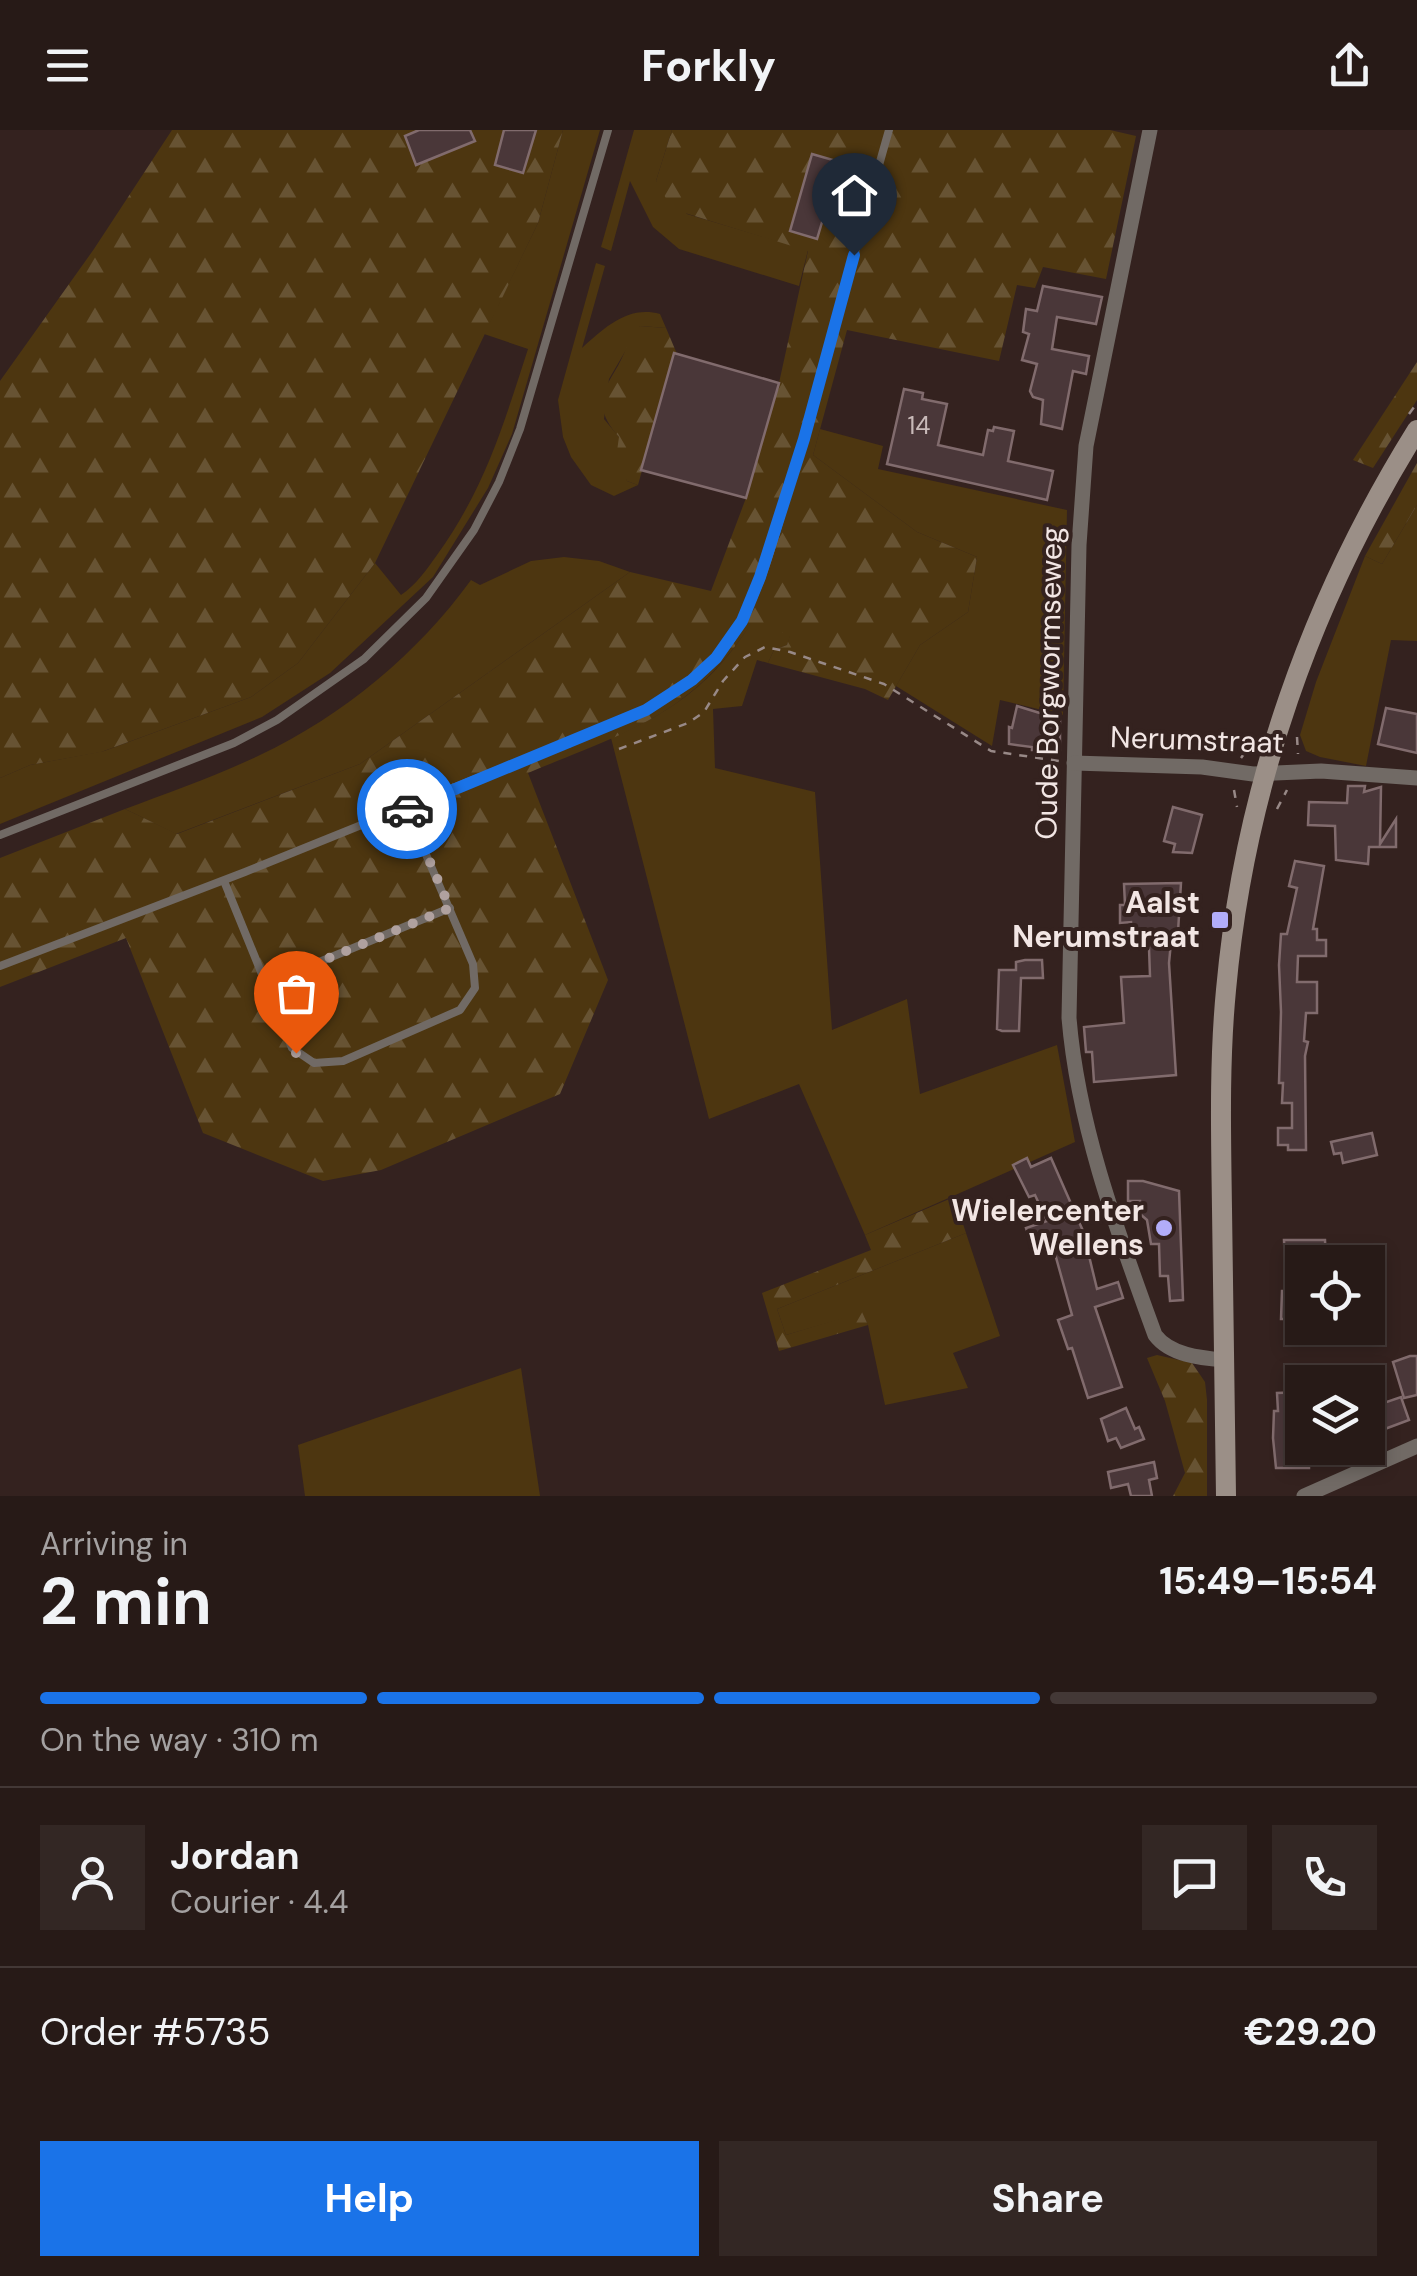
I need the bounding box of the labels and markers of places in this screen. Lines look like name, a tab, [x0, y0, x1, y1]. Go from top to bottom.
pin	[812, 153, 897, 256]
place label: Aalst Nerumstraat	[1012, 883, 1200, 956]
marker: Aalst Nerumstraat	[1209, 909, 1231, 931]
pin	[254, 951, 339, 1054]
place label: Wielercenter Wellens	[951, 1191, 1144, 1264]
marker: Wielercenter Wellens	[1153, 1217, 1175, 1239]

